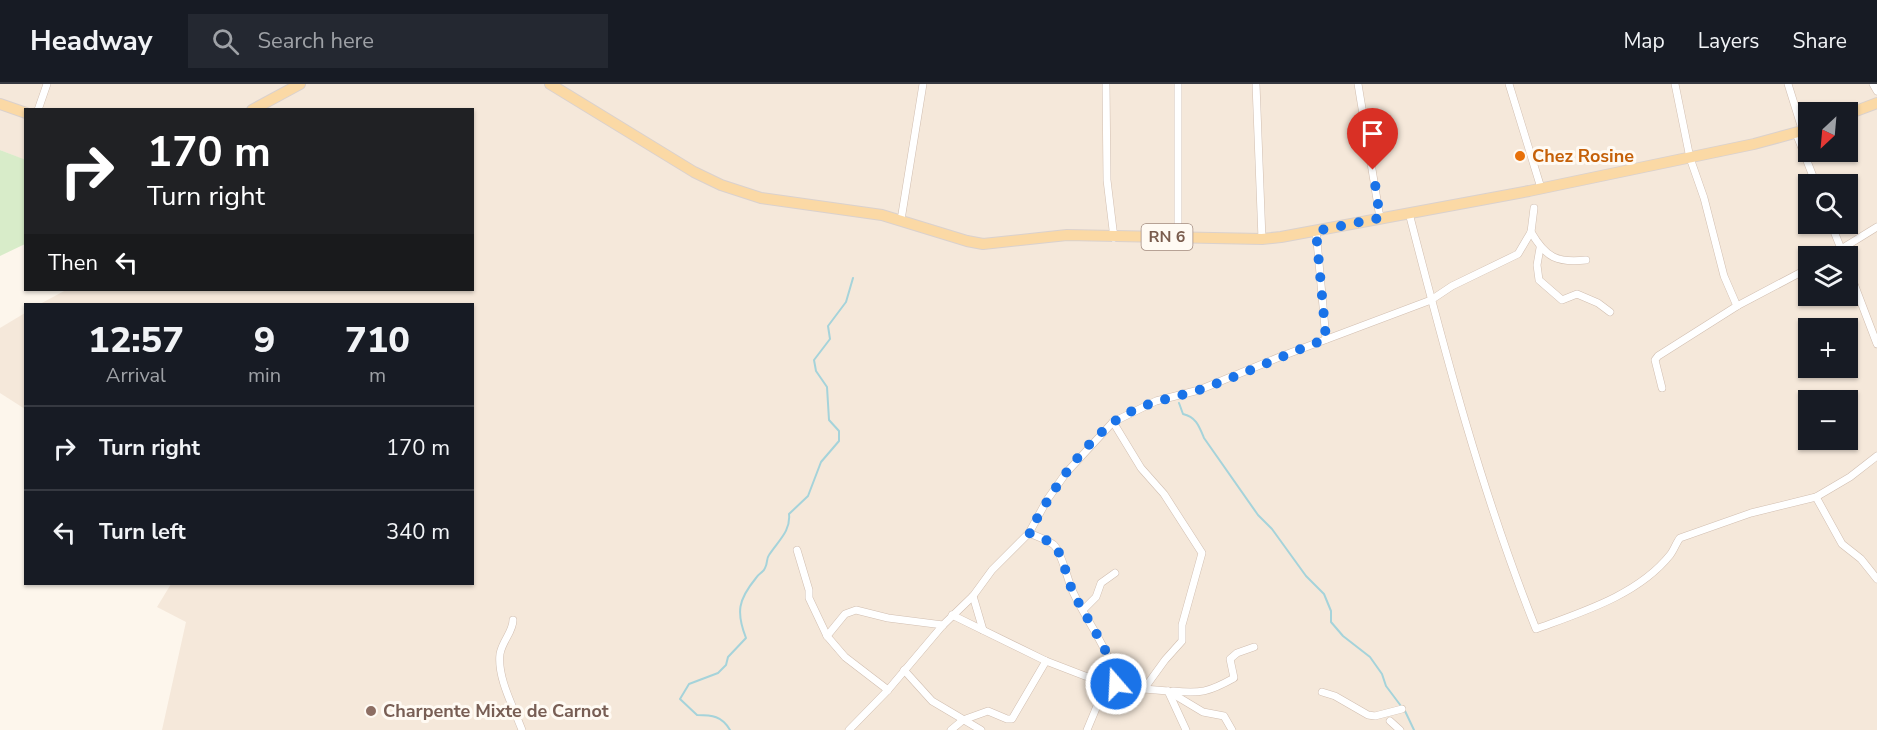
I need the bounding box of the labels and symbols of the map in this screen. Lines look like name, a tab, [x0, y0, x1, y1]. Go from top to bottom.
north arrow	[1798, 102, 1858, 162]
pin	[1347, 108, 1398, 170]
place label: Chez Rosine	[1532, 144, 1634, 168]
marker: Chez Rosine	[1513, 149, 1527, 163]
road number: RN 6	[1142, 224, 1192, 250]
position arrow	[1084, 652, 1148, 716]
place label: Charpente Mixte de Carnot	[383, 699, 609, 723]
marker: Charpente Mixte de Carnot	[364, 704, 378, 718]

